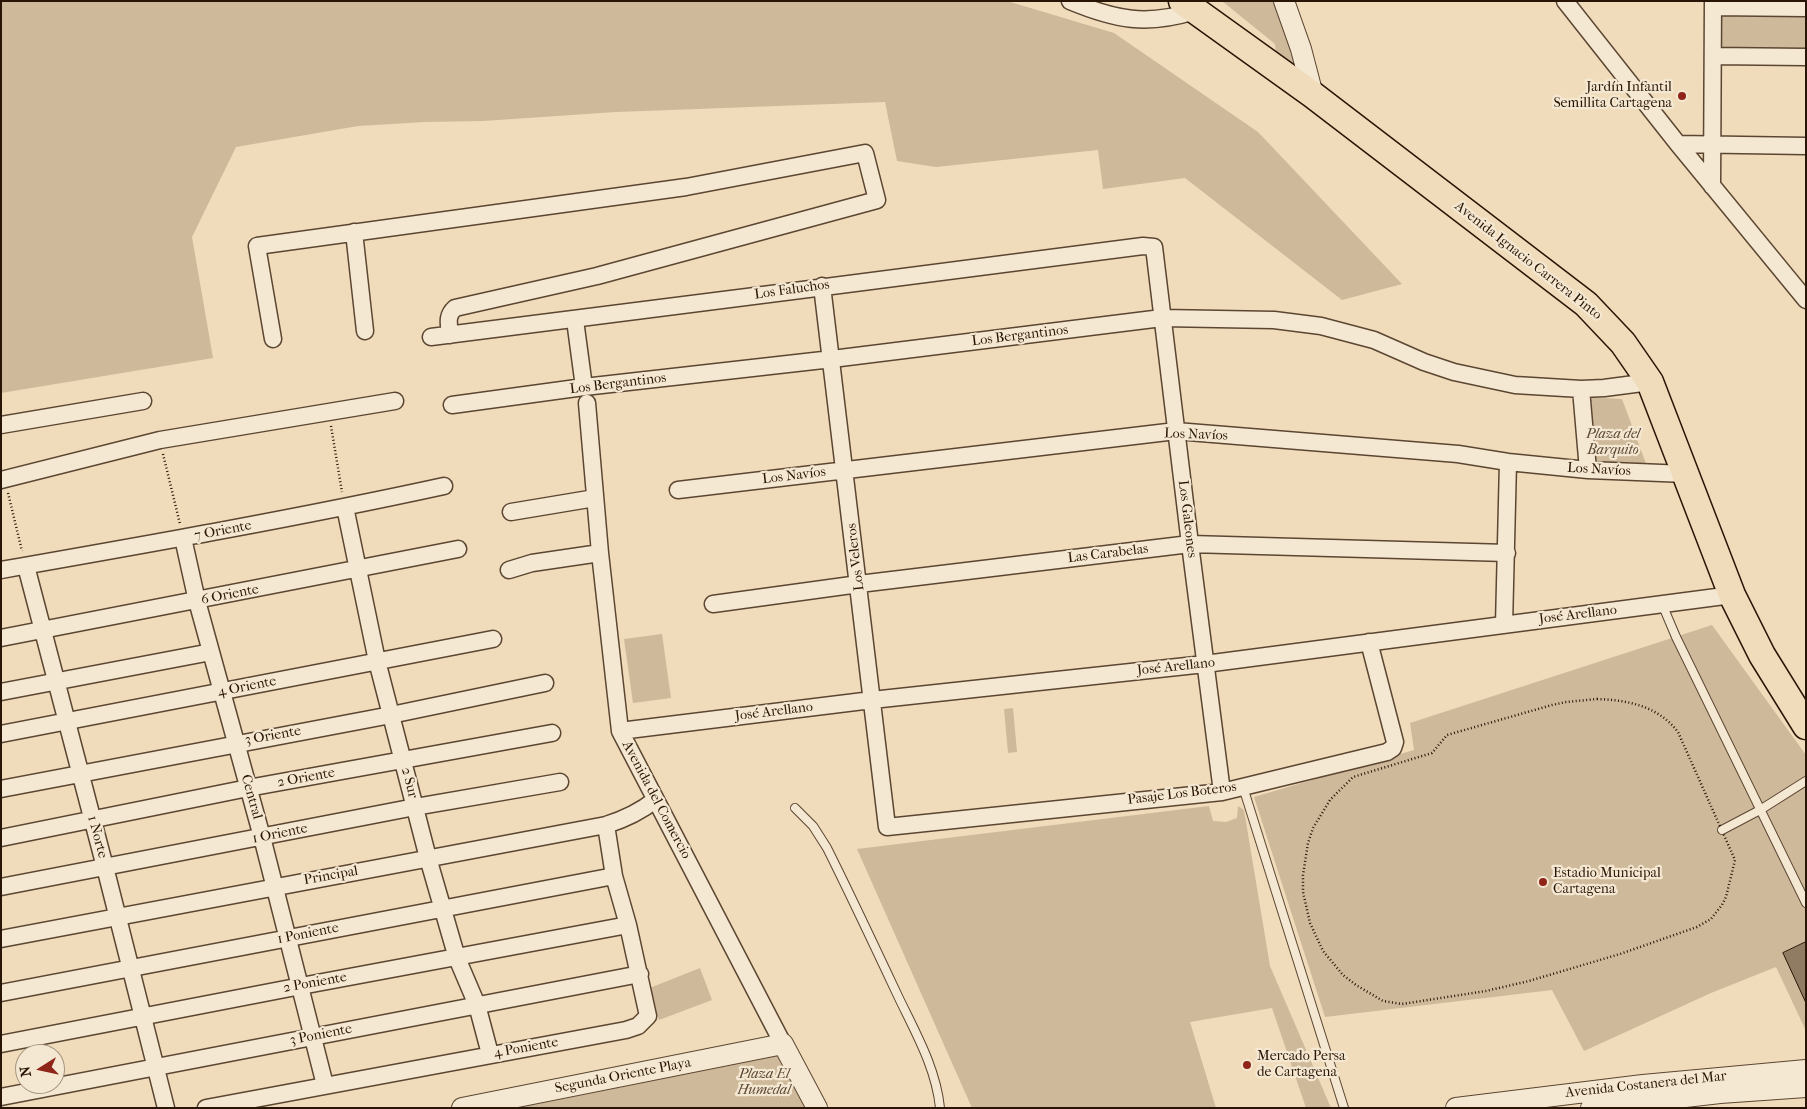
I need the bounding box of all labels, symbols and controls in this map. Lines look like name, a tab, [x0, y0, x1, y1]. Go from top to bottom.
place label: Jardín Infantil Semillita Cartagena	[1553, 80, 1672, 112]
marker: Jardín Infantil Semillita Cartagena	[1676, 90, 1688, 102]
street label: Avenida Ignacio Carrera Pinto	[1451, 198, 1605, 324]
street label: Los Faluchos	[753, 276, 831, 304]
street label: Los Bergantinos	[971, 322, 1069, 350]
street label: Los Bergantinos	[569, 370, 667, 398]
street label: Los Navíos	[1164, 425, 1228, 445]
park label: Plaza del Barquito	[1586, 427, 1640, 460]
street label: Los Navíos	[1567, 460, 1631, 480]
street label: Los Navíos	[761, 464, 827, 488]
street label: Los Galeones	[1174, 479, 1200, 559]
street label: 7 Oriente	[193, 517, 253, 545]
street label: Los Veleros	[844, 522, 868, 592]
street label: Las Carabelas	[1067, 541, 1149, 567]
street label: 6 Oriente	[200, 581, 260, 609]
street label: José Arellano	[1538, 602, 1618, 628]
street label: José Arellano	[1136, 655, 1216, 679]
street label: 4 Oriente	[216, 673, 278, 701]
street label: José Arellano	[734, 699, 814, 725]
street label: 3 Oriente	[244, 723, 302, 749]
street label: Avenida del Comercio	[618, 738, 694, 862]
street label: 2 Oriente	[276, 765, 336, 791]
street label: 2 Sur	[397, 766, 421, 800]
street label: Central	[237, 773, 265, 821]
street label: Pasaje Los Boteros	[1126, 779, 1238, 809]
street label: 1 Norte	[83, 814, 111, 860]
street label: 1 Oriente	[251, 820, 309, 848]
street label: Principal	[303, 863, 359, 889]
place label: Estadio Municipal Cartagena	[1553, 866, 1661, 899]
marker: Estadio Municipal Cartagena	[1537, 876, 1549, 888]
street label: 1 Poniente	[276, 920, 340, 948]
street label: 2 Poniente	[282, 969, 348, 997]
street label: 3 Poniente	[289, 1021, 353, 1049]
street label: 4 Poniente	[492, 1034, 560, 1062]
north arrow	[15, 1044, 65, 1094]
place label: Mercado Persa de Cartagena	[1257, 1049, 1346, 1082]
street label: Segunda Oriente Playa	[554, 1055, 692, 1097]
marker: Mercado Persa de Cartagena	[1241, 1059, 1253, 1071]
text: N	[16, 1065, 35, 1078]
park label: Plaza El Humedal	[737, 1067, 791, 1100]
street label: Avenida Costanera del Mar	[1565, 1068, 1727, 1102]

